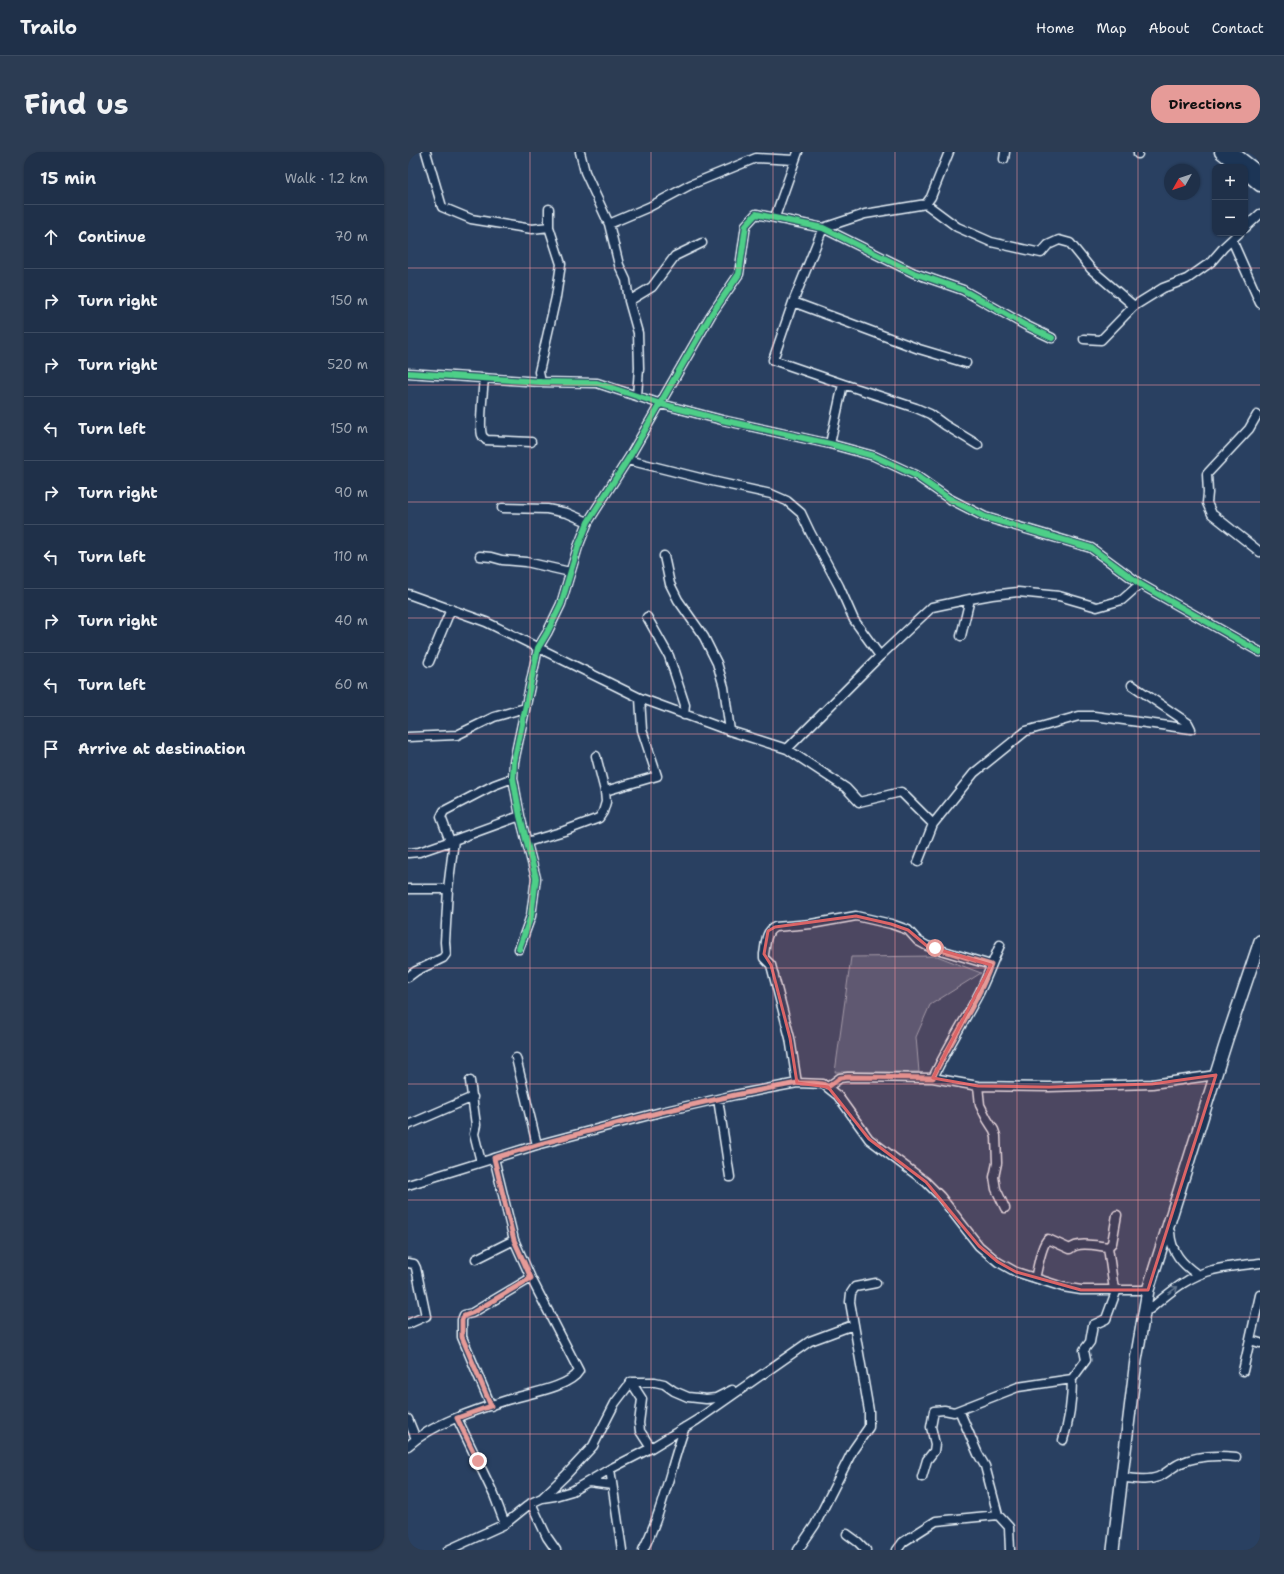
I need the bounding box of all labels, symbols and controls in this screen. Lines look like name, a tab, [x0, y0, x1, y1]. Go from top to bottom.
text: Trailo	[20, 15, 77, 40]
text: Home	[1036, 19, 1075, 37]
text: Map	[1097, 19, 1127, 37]
text: About	[1149, 19, 1190, 37]
text: Contact	[1212, 19, 1264, 37]
text: Find us	[24, 85, 129, 123]
button: Directions	[1151, 85, 1260, 123]
north arrow	[1164, 164, 1200, 200]
map controls	[1212, 164, 1248, 236]
button: +	[1212, 164, 1248, 200]
text: 15 min	[40, 167, 96, 189]
text: Walk · 1.2 km	[285, 170, 368, 187]
button: −	[1212, 200, 1248, 236]
icon: ahead	[40, 226, 62, 248]
text: Continue	[78, 227, 146, 247]
text: 70 m	[334, 228, 368, 245]
icon: right	[40, 290, 62, 312]
text: Turn right	[78, 291, 158, 311]
text: 150 m	[330, 292, 368, 309]
icon: right	[40, 354, 62, 376]
text: Turn right	[78, 355, 158, 375]
text: 520 m	[327, 356, 368, 373]
icon: left	[40, 418, 62, 440]
text: Turn left	[78, 419, 146, 439]
text: 150 m	[330, 420, 368, 437]
icon: right	[40, 482, 62, 504]
text: Turn right	[78, 483, 158, 503]
text: 90 m	[334, 484, 368, 501]
icon: left	[40, 546, 62, 568]
text: Turn left	[78, 547, 146, 567]
text: 110 m	[333, 548, 368, 565]
icon: right	[40, 610, 62, 632]
text: Turn right	[78, 611, 158, 631]
text: 40 m	[334, 612, 368, 629]
icon: left	[40, 674, 62, 696]
text: Turn left	[78, 675, 146, 695]
text: 60 m	[335, 676, 368, 693]
icon: arrive	[40, 738, 62, 760]
text: Arrive at destination	[78, 739, 246, 759]
route start	[926, 939, 944, 957]
one-way arrow	[1167, 1286, 1178, 1295]
route end	[469, 1452, 487, 1470]

